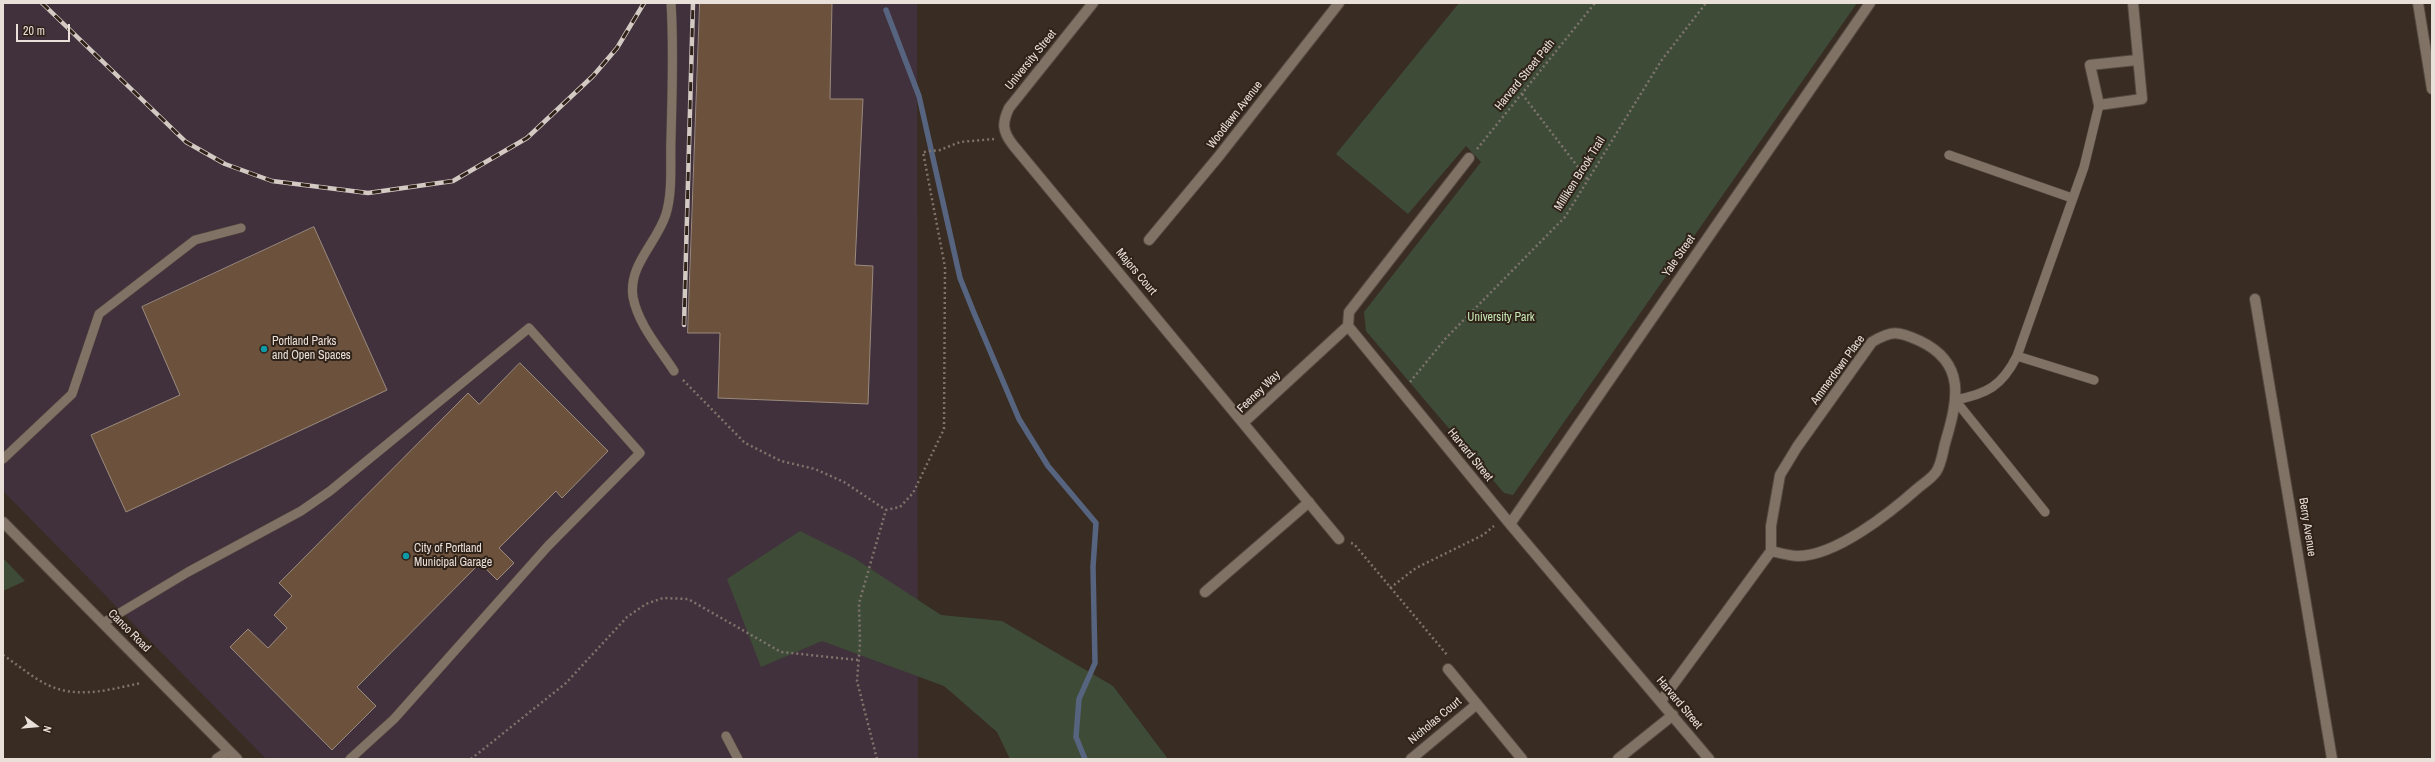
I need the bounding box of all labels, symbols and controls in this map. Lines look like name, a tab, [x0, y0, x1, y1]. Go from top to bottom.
scale bar	[18, 16, 72, 42]
text: 20 m	[23, 23, 45, 39]
street label: University Street	[1002, 27, 1060, 93]
street label: Harvard Street Path	[1492, 37, 1558, 113]
street label: Woodlawn Avenue	[1204, 78, 1266, 152]
street label: Milliken Brook Trail	[1552, 134, 1608, 214]
street label: Yale Street	[1659, 232, 1699, 280]
street label: Majors Court	[1112, 246, 1160, 298]
park label: University Park	[1467, 311, 1535, 325]
street label: Ammerdown Place	[1808, 332, 1868, 408]
place label: Portland Parks and Open Spaces	[272, 335, 351, 363]
marker: Portland Parks and Open Spaces	[259, 344, 269, 354]
street label: Feeney Way	[1234, 368, 1284, 416]
street label: Harvard Street	[1444, 426, 1496, 484]
street label: Berry Avenue	[2295, 497, 2319, 557]
place label: City of Portland Municipal Garage	[414, 542, 492, 570]
marker: City of Portland Municipal Garage	[401, 551, 411, 561]
street label: Canco Road	[105, 607, 153, 655]
street label: Harvard Street	[1653, 674, 1705, 732]
street label: Nicholas Court	[1405, 695, 1465, 747]
north arrow	[16, 706, 56, 746]
text: N	[40, 724, 55, 734]

